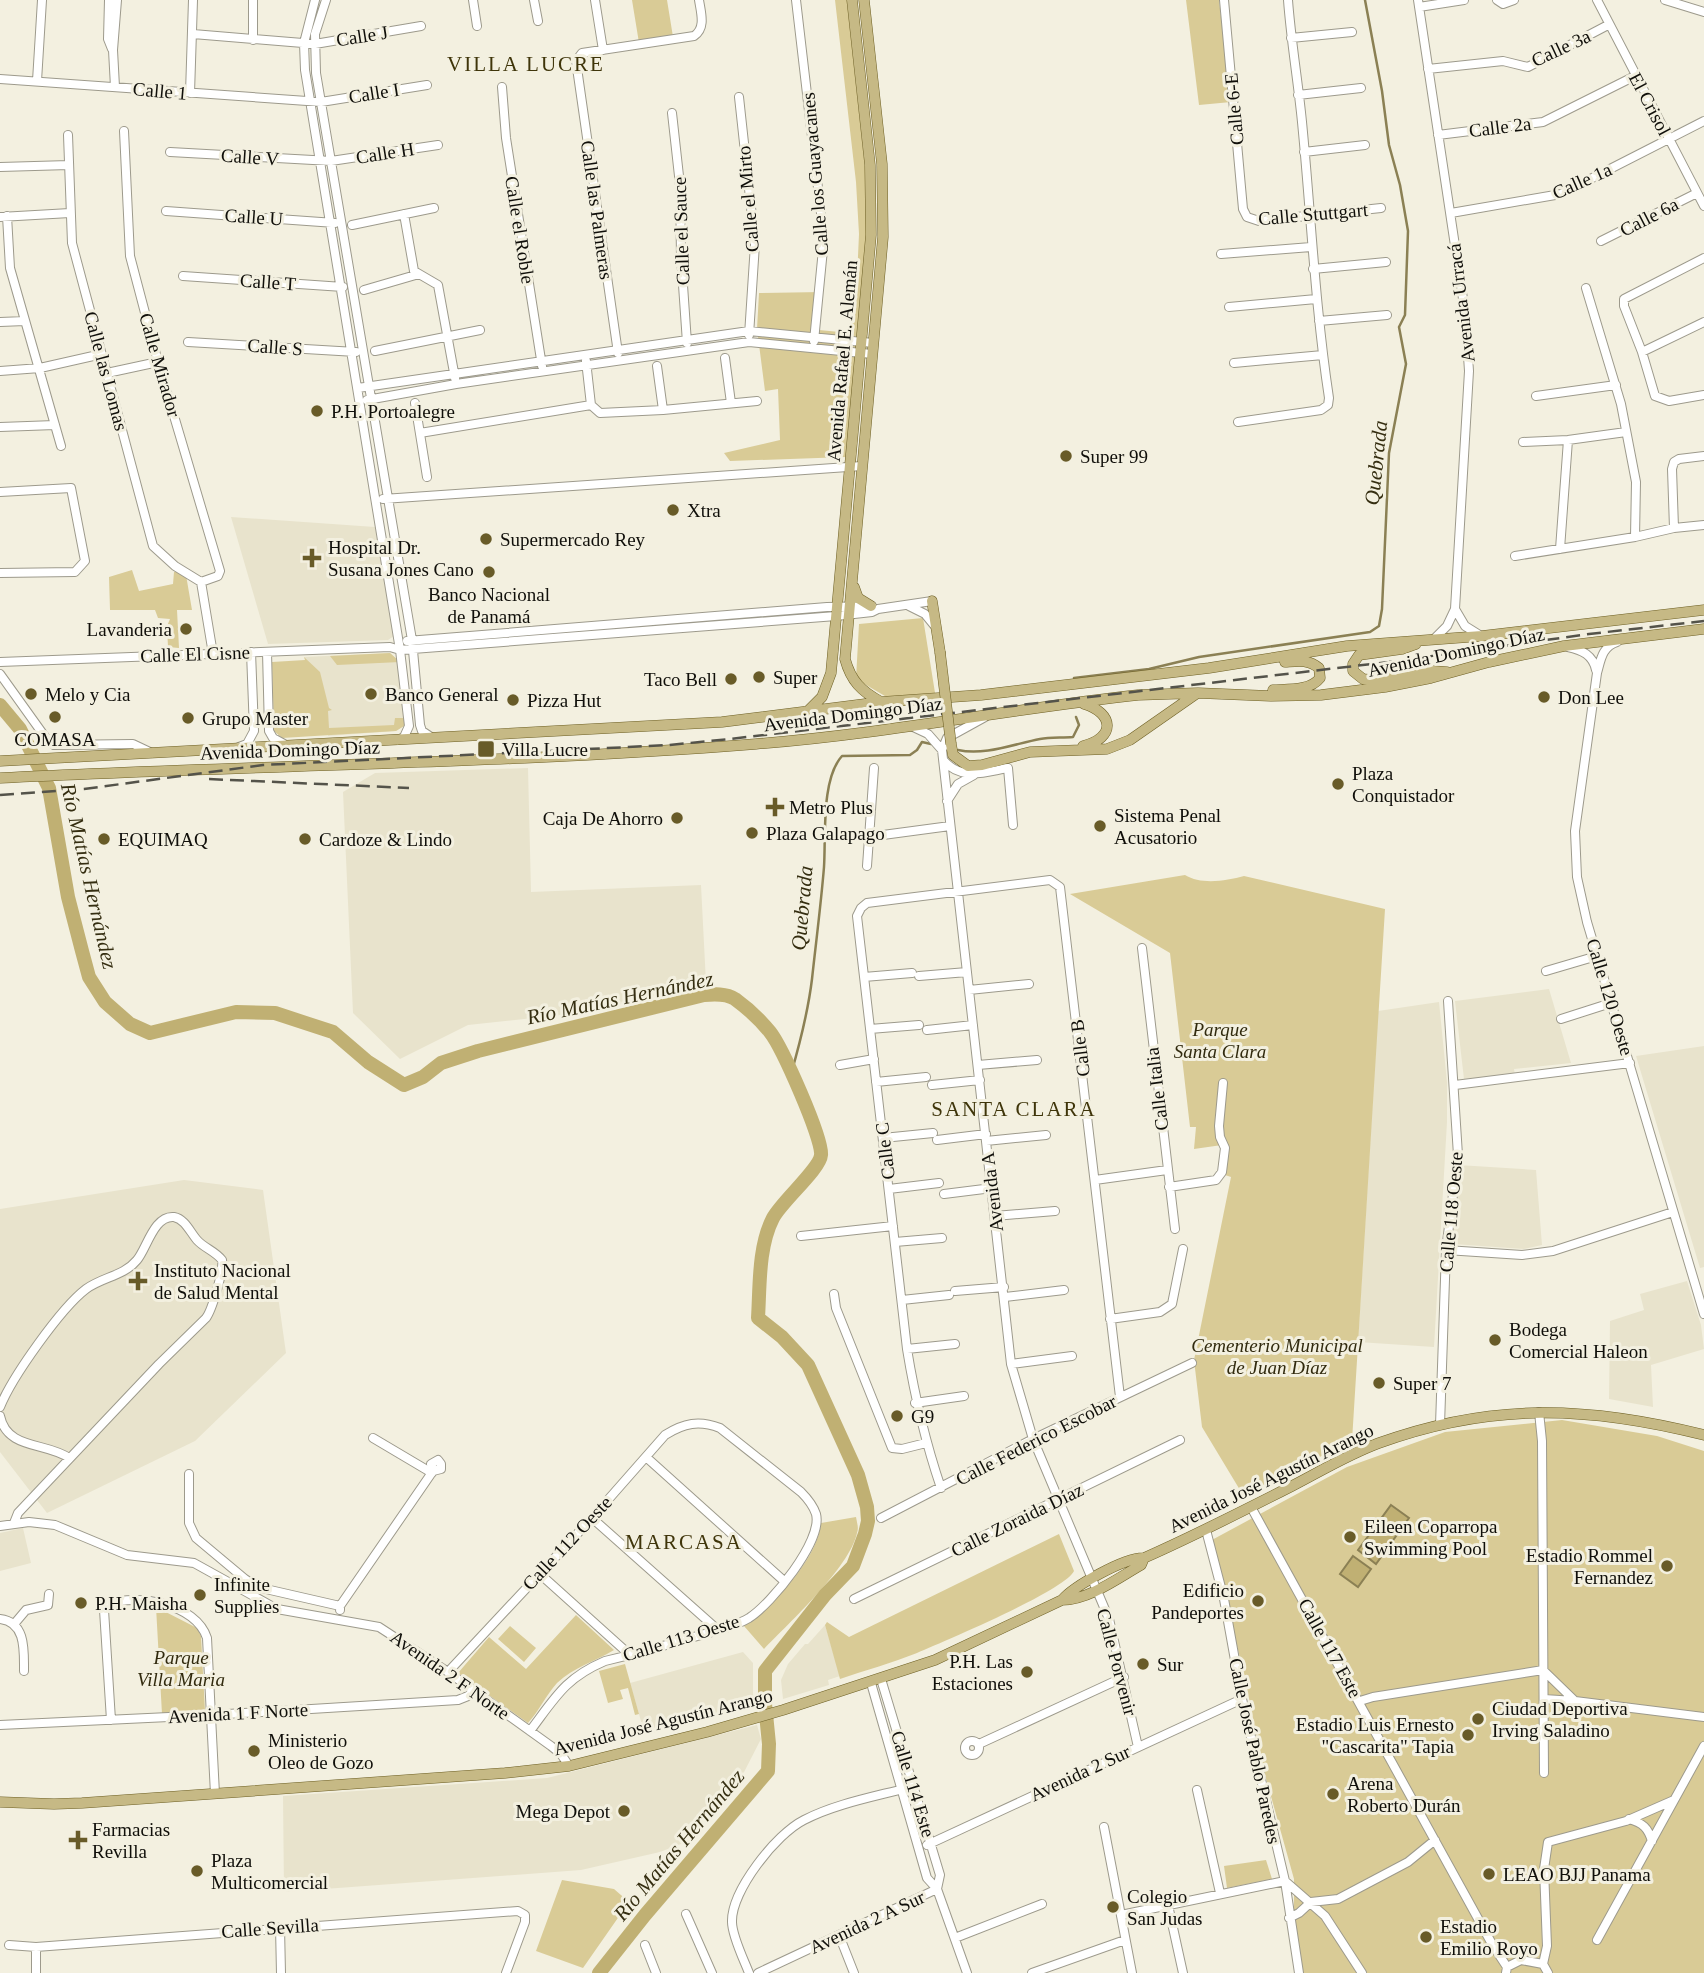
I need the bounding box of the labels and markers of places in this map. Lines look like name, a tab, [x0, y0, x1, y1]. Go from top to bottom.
place label: P.H. Portoalegre	[331, 401, 455, 422]
marker: P.H. Portoalegre	[309, 403, 325, 419]
place label: Super 99	[1080, 446, 1148, 467]
marker: Super 99	[1058, 448, 1074, 464]
place label: Xtra	[687, 500, 721, 521]
marker: Xtra	[665, 502, 681, 518]
place label: Supermercado Rey	[500, 529, 646, 550]
marker: Supermercado Rey	[478, 531, 494, 547]
place label: Hospital Dr. Susana Jones Cano	[328, 537, 474, 580]
marker: Hospital Dr. Susana Jones Cano	[302, 548, 322, 568]
marker: Banco Nacional de Panamá	[481, 564, 497, 580]
place label: Banco Nacional de Panamá	[428, 584, 550, 627]
place label: Lavanderia	[87, 619, 173, 640]
marker: Lavanderia	[178, 621, 194, 637]
place label: Super	[773, 667, 818, 688]
place label: Taco Bell	[644, 669, 717, 690]
marker: Super	[751, 669, 767, 685]
marker: Taco Bell	[723, 671, 739, 687]
place label: Melo y Cia	[45, 684, 131, 705]
place label: Banco General	[385, 684, 498, 705]
marker: Melo y Cia	[23, 686, 39, 702]
marker: Banco General	[363, 686, 379, 702]
place label: Don Lee	[1558, 687, 1624, 708]
marker: Don Lee	[1536, 689, 1552, 705]
place label: Pizza Hut	[527, 690, 602, 711]
marker: Pizza Hut	[505, 692, 521, 708]
place label: Grupo Master	[202, 708, 309, 729]
marker: COMASA	[47, 709, 63, 725]
marker: Grupo Master	[180, 710, 196, 726]
place label: COMASA	[14, 729, 96, 750]
marker: Villa Lucre	[476, 739, 496, 759]
place label: Villa Lucre	[502, 739, 588, 760]
place label: Plaza Conquistador	[1352, 763, 1455, 806]
marker: Plaza Conquistador	[1330, 776, 1346, 792]
place label: Metro Plus	[789, 797, 873, 818]
marker: Metro Plus	[767, 799, 783, 815]
place label: Sistema Penal Acusatorio	[1114, 805, 1221, 848]
place label: Caja De Ahorro	[543, 808, 663, 829]
marker: Caja De Ahorro	[669, 810, 685, 826]
marker: Sistema Penal Acusatorio	[1092, 818, 1108, 834]
place label: Plaza Galapago	[766, 823, 885, 844]
marker: Plaza Galapago	[744, 825, 760, 841]
place label: EQUIMAQ	[118, 829, 208, 850]
place label: Cardoze & Lindo	[319, 829, 452, 850]
marker: EQUIMAQ	[96, 831, 112, 847]
marker: Cardoze & Lindo	[297, 831, 313, 847]
place label: Instituto Nacional de Salud Mental	[154, 1260, 291, 1303]
marker: Instituto Nacional de Salud Mental	[128, 1271, 148, 1291]
place label: Bodega Comercial Haleon	[1509, 1319, 1648, 1362]
marker: Bodega Comercial Haleon	[1487, 1332, 1503, 1348]
place label: Super 7	[1393, 1373, 1452, 1394]
marker: Super 7	[1371, 1375, 1387, 1391]
place label: G9	[911, 1406, 934, 1427]
marker: G9	[889, 1408, 905, 1424]
place label: Eileen Coparropa Swimming Pool	[1364, 1516, 1498, 1559]
marker: Eileen Coparropa Swimming Pool	[1342, 1529, 1358, 1545]
place label: Estadio Rommel Fernandez	[1526, 1545, 1653, 1588]
marker: Estadio Rommel Fernandez	[1659, 1558, 1675, 1574]
place label: Infinite Supplies	[214, 1574, 279, 1617]
place label: Edificio Pandeportes	[1151, 1580, 1244, 1623]
marker: Infinite Supplies	[192, 1587, 208, 1603]
place label: P.H. Maisha	[95, 1593, 188, 1614]
marker: Edificio Pandeportes	[1250, 1593, 1266, 1609]
marker: P.H. Maisha	[73, 1595, 89, 1611]
place label: P.H. Las Estaciones	[932, 1651, 1013, 1694]
place label: Sur	[1157, 1654, 1184, 1675]
marker: Sur	[1135, 1656, 1151, 1672]
marker: P.H. Las Estaciones	[1019, 1664, 1035, 1680]
place label: Ciudad Deportiva Irving Saladino	[1492, 1698, 1628, 1741]
marker: Ciudad Deportiva Irving Saladino	[1470, 1711, 1486, 1727]
place label: Estadio Luis Ernesto "Cascarita" Tapia	[1296, 1714, 1455, 1757]
marker: Estadio Luis Ernesto "Cascarita" Tapia	[1460, 1727, 1476, 1743]
place label: Ministerio Oleo de Gozo	[268, 1730, 374, 1773]
marker: Ministerio Oleo de Gozo	[246, 1743, 262, 1759]
place label: Arena Roberto Durán	[1347, 1773, 1461, 1816]
marker: Arena Roberto Durán	[1325, 1786, 1341, 1802]
place label: Mega Depot	[516, 1801, 611, 1822]
marker: Mega Depot	[616, 1803, 632, 1819]
place label: Farmacias Revilla	[92, 1819, 170, 1862]
marker: Farmacias Revilla	[70, 1832, 86, 1848]
place label: Plaza Multicomercial	[211, 1850, 328, 1893]
marker: Plaza Multicomercial	[189, 1863, 205, 1879]
place label: LEAO BJJ Panama	[1503, 1864, 1651, 1885]
marker: LEAO BJJ Panama	[1481, 1866, 1497, 1882]
place label: Colegio San Judas	[1127, 1886, 1202, 1929]
marker: Colegio San Judas	[1105, 1899, 1121, 1915]
place label: Estadio Emilio Royo	[1440, 1916, 1538, 1959]
marker: Estadio Emilio Royo	[1418, 1929, 1434, 1945]

